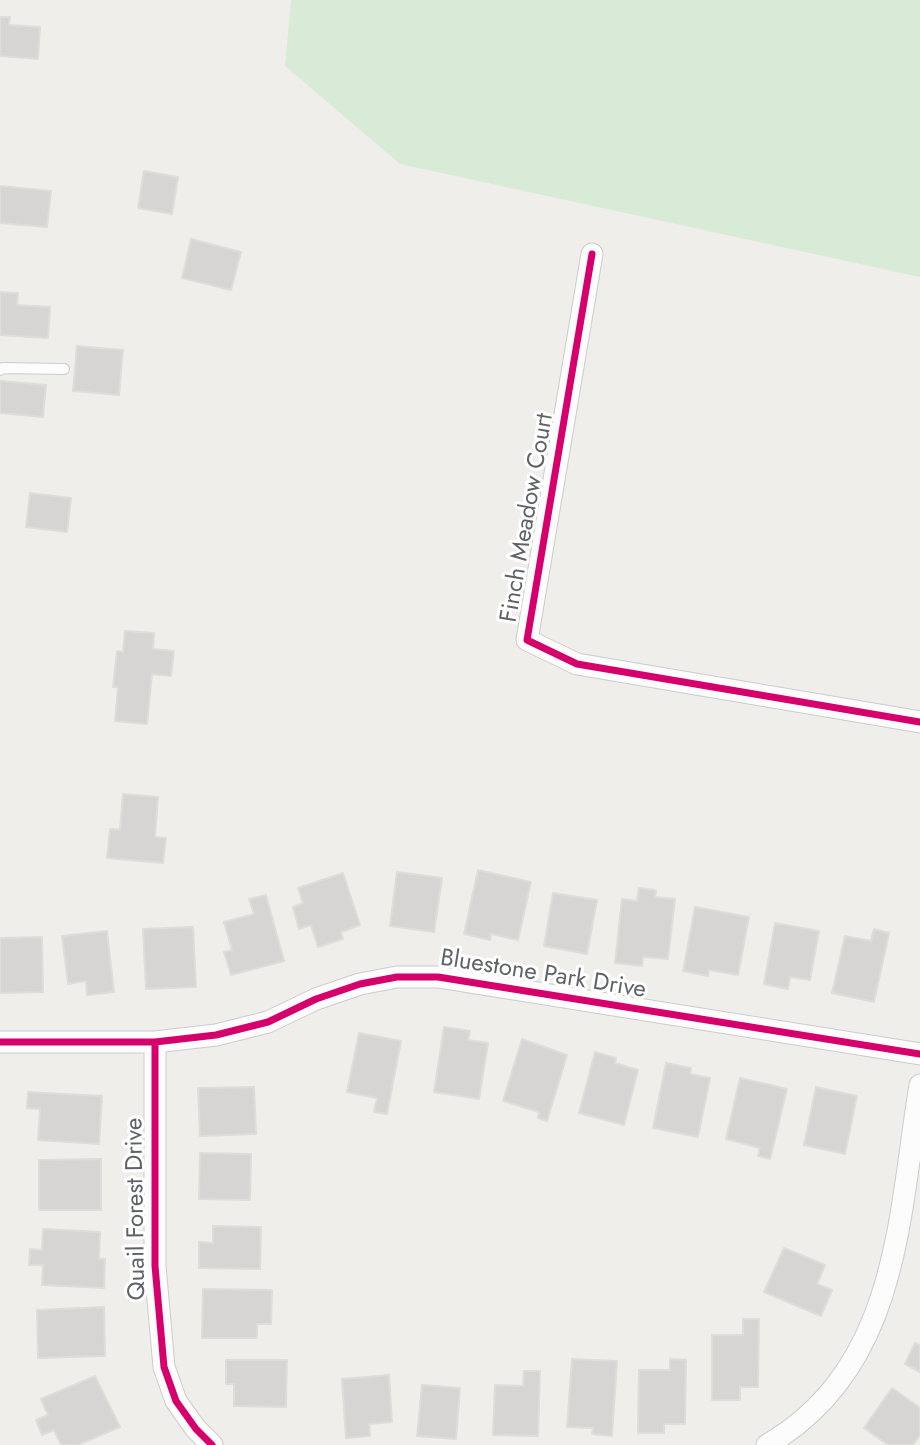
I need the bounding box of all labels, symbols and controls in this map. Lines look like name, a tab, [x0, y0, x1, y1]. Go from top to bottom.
street label: Finch Meadow Court	[495, 411, 561, 625]
street label: Bluestone Park Drive	[438, 945, 648, 1005]
street label: Quail Forest Drive	[121, 1117, 153, 1301]

